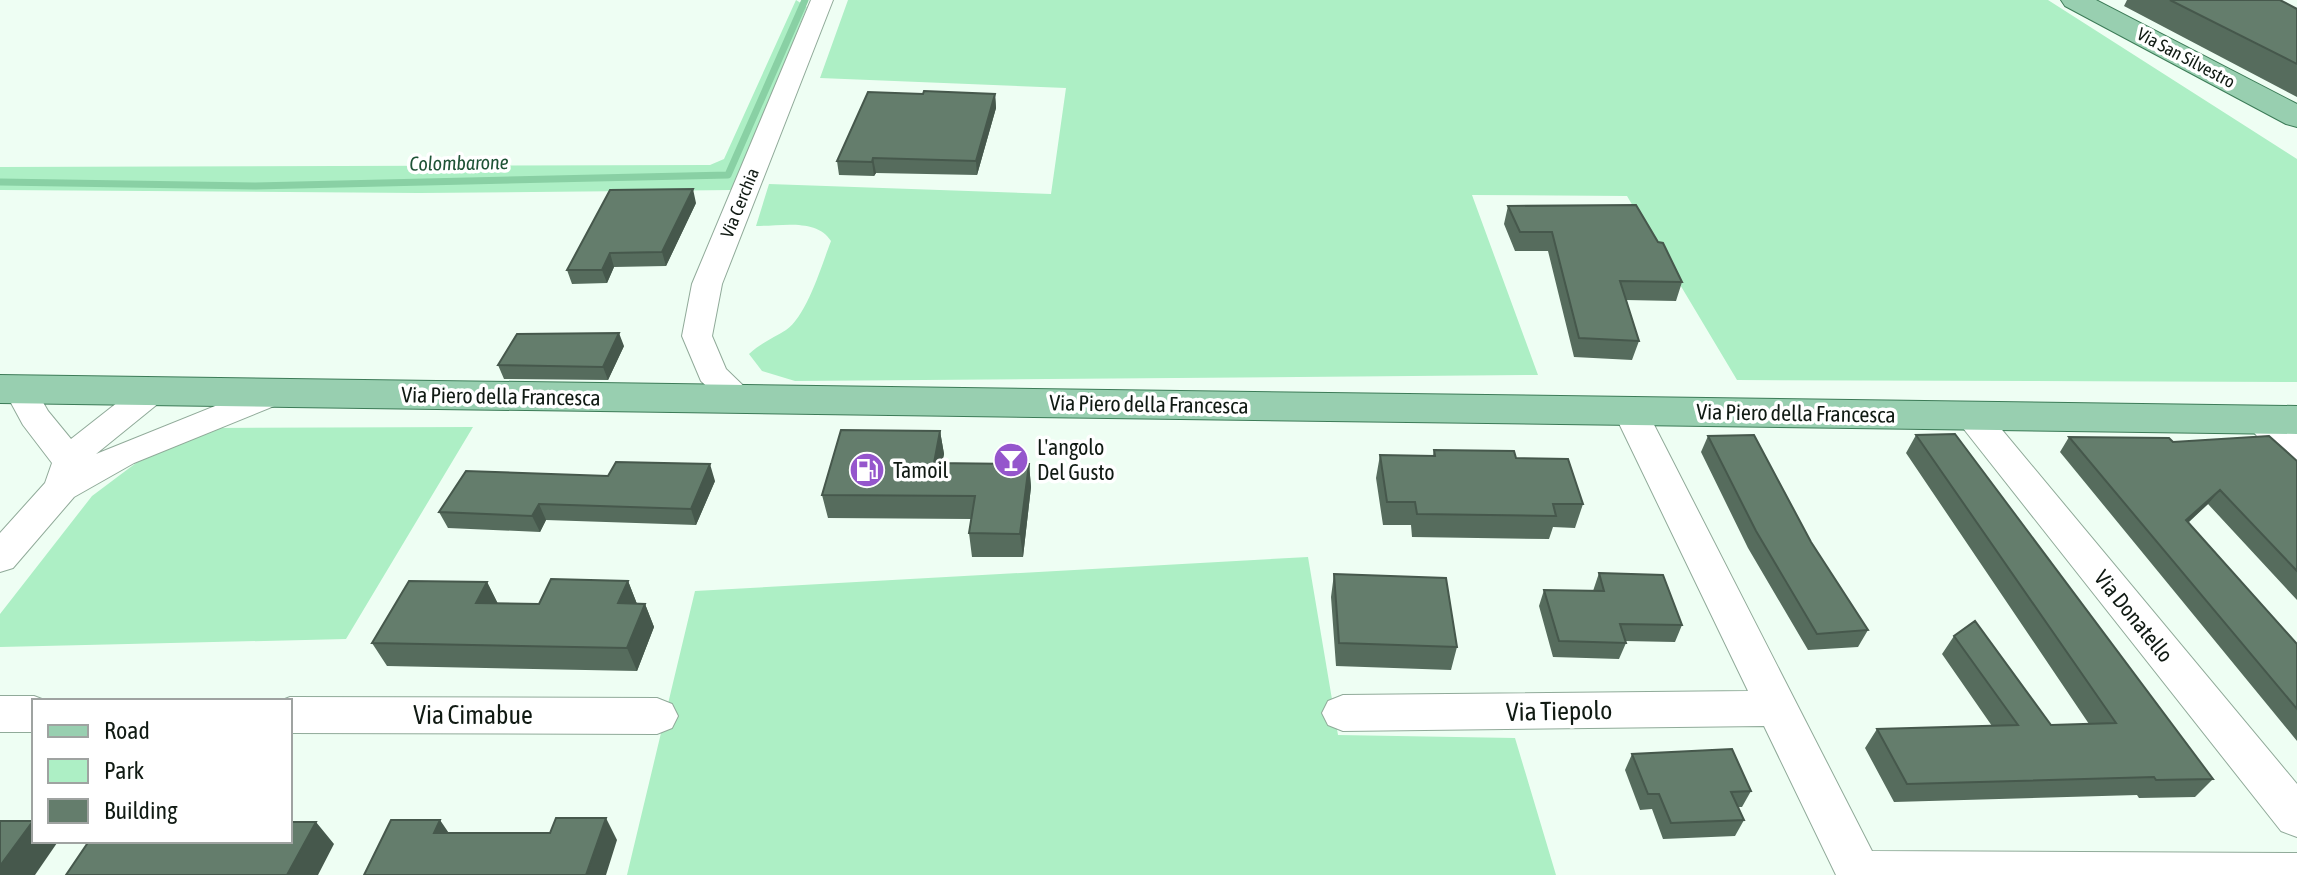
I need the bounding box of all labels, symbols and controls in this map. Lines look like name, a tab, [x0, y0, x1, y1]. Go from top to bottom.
street label: Via San Silvestro	[2134, 23, 2239, 92]
water label: Colombarone	[409, 150, 509, 175]
street label: Via Cerchia	[716, 165, 763, 241]
street label: Via Piero della Francesca	[401, 381, 601, 411]
street label: Via Piero della Francesca	[1049, 389, 1249, 419]
street label: Via Piero della Francesca	[1696, 398, 1896, 428]
place label: L'angolo Del Gusto	[1037, 434, 1115, 485]
bar icon: L'angolo Del Gusto	[992, 441, 1030, 479]
fuel station icon: Tamoil	[848, 451, 886, 489]
place label: Tamoil	[893, 457, 949, 483]
street label: Via Donatello	[2089, 565, 2179, 667]
street label: Via Tiepolo	[1506, 695, 1612, 727]
legend	[32, 699, 292, 843]
street label: Via Cimabue	[413, 700, 533, 730]
text: Road	[104, 717, 150, 744]
text: Park	[104, 757, 145, 784]
text: Building	[104, 797, 178, 824]

